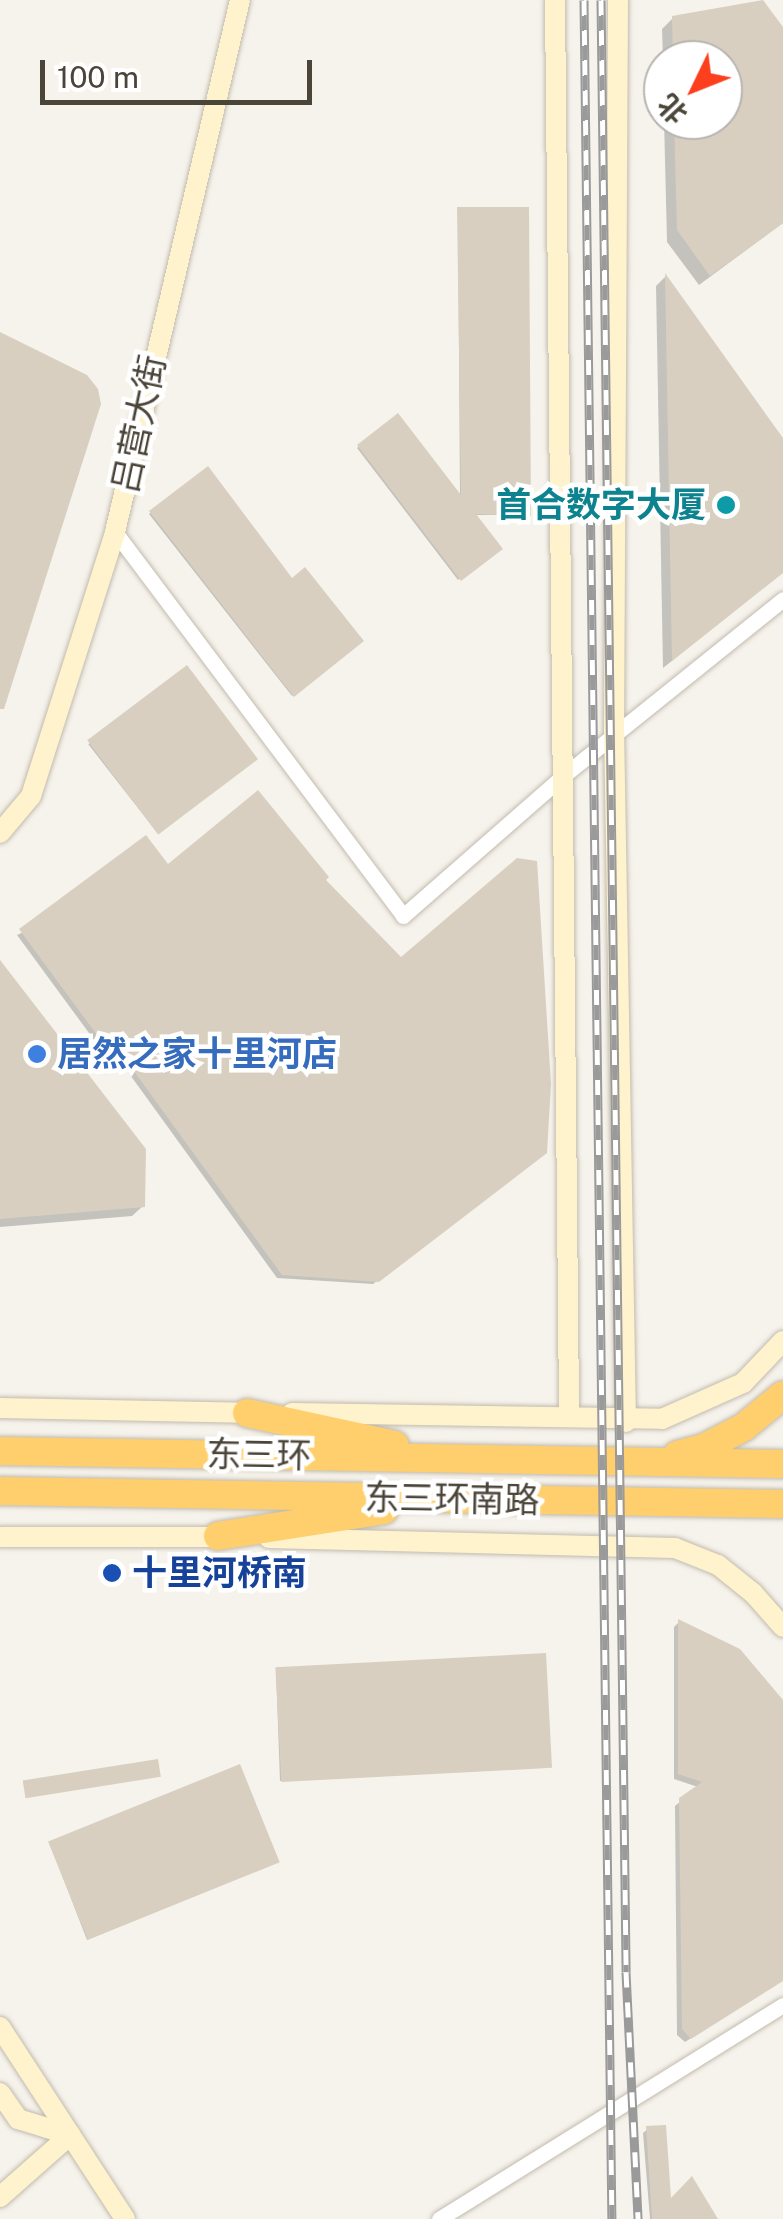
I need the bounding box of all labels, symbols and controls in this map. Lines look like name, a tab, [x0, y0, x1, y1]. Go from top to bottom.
scale bar	[45, 40, 318, 102]
north arrow	[643, 40, 743, 140]
text: 100 m	[57, 59, 139, 95]
text: 北	[651, 88, 694, 131]
street label: 吕营大街	[104, 351, 174, 497]
place label: 首合数字大厦	[496, 484, 706, 526]
marker: 首合数字大厦	[715, 494, 737, 516]
place label: 居然之家十里河店	[57, 1033, 337, 1075]
marker: 居然之家十里河店	[26, 1043, 48, 1065]
street label: 东三环	[206, 1433, 312, 1477]
street label: 东三环南路	[364, 1476, 540, 1522]
place label: 十里河桥南	[132, 1552, 307, 1594]
marker: 十里河桥南	[101, 1562, 123, 1584]

